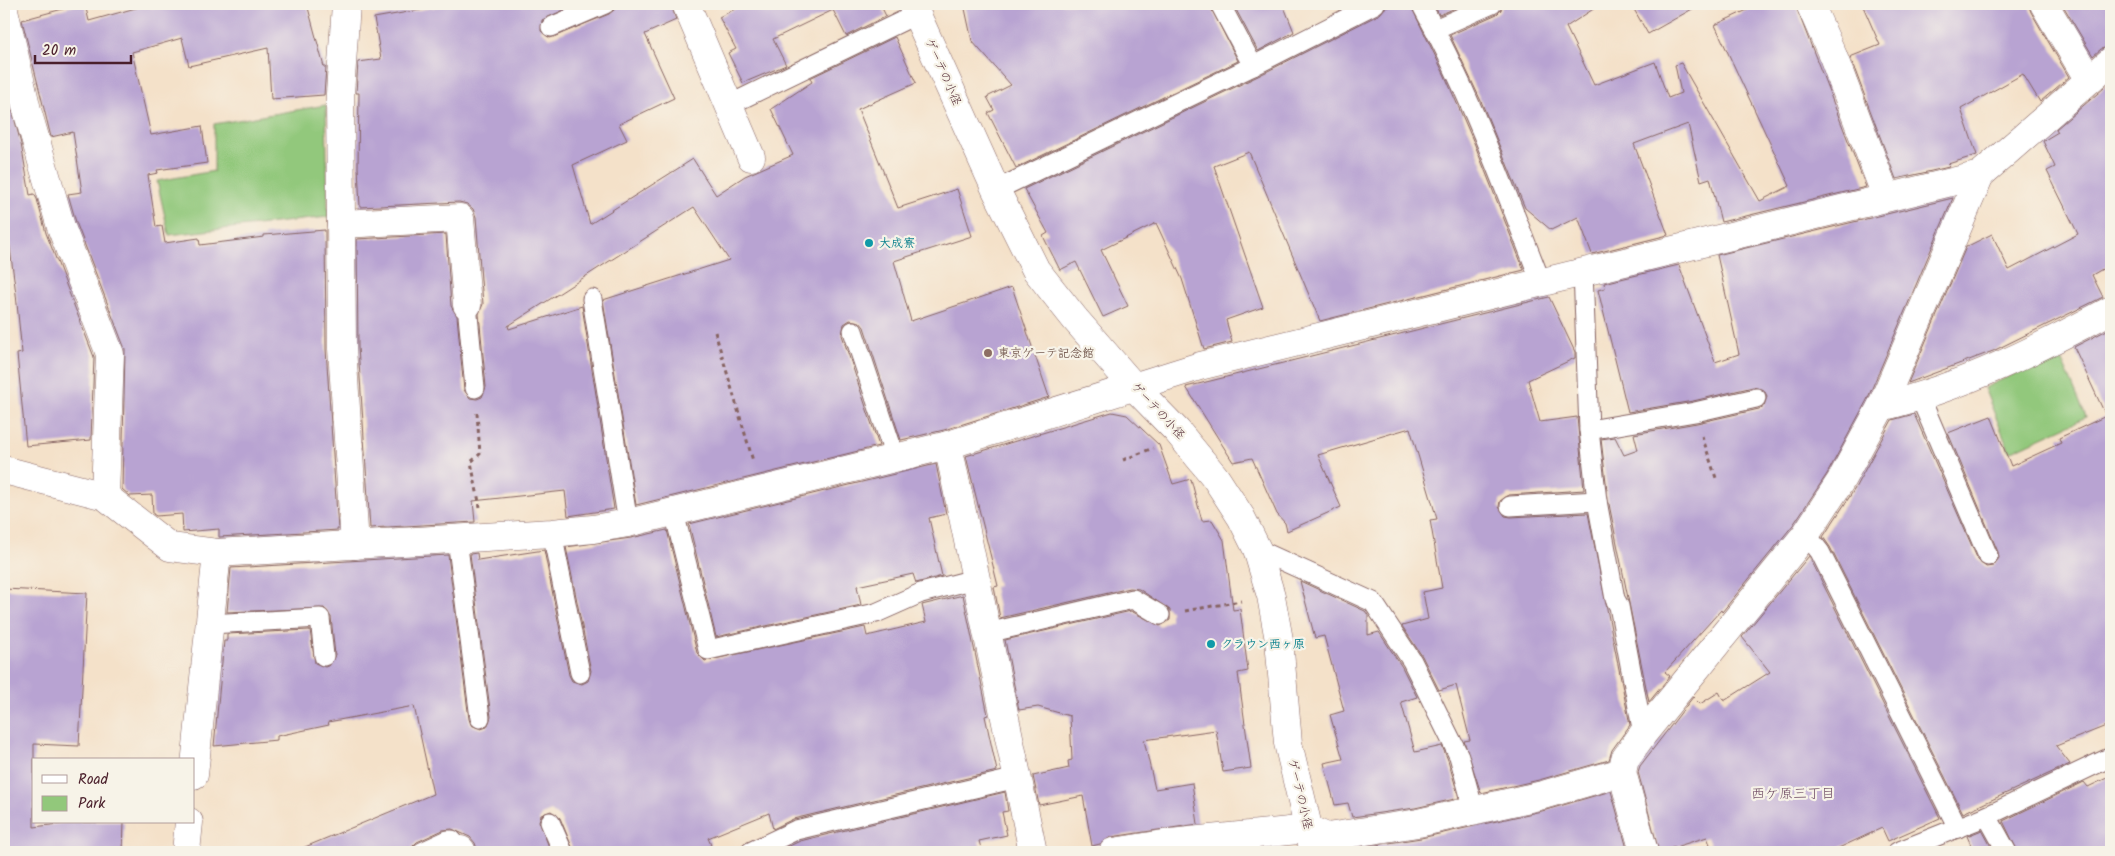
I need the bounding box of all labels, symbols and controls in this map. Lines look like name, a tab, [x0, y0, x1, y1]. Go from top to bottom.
scale bar	[35, 32, 131, 64]
street label: ゲーテの小径	[920, 35, 966, 109]
text: 20 m	[42, 39, 76, 63]
place label: 大成寮	[879, 234, 915, 253]
marker: 大成寮	[863, 237, 875, 249]
place label: 東京ゲーテ記念館	[998, 344, 1094, 363]
marker: 東京ゲーテ記念館	[982, 347, 994, 359]
street label: ゲーテの小径	[1126, 378, 1190, 444]
place label: クラウン西ヶ原	[1221, 635, 1305, 654]
marker: クラウン西ヶ原	[1205, 638, 1217, 650]
street label: ゲーテの小径	[1283, 757, 1317, 831]
legend	[32, 758, 195, 824]
text: Road	[78, 768, 109, 792]
district label: 西ケ原三丁目	[1751, 783, 1835, 805]
text: Park	[78, 792, 106, 816]

